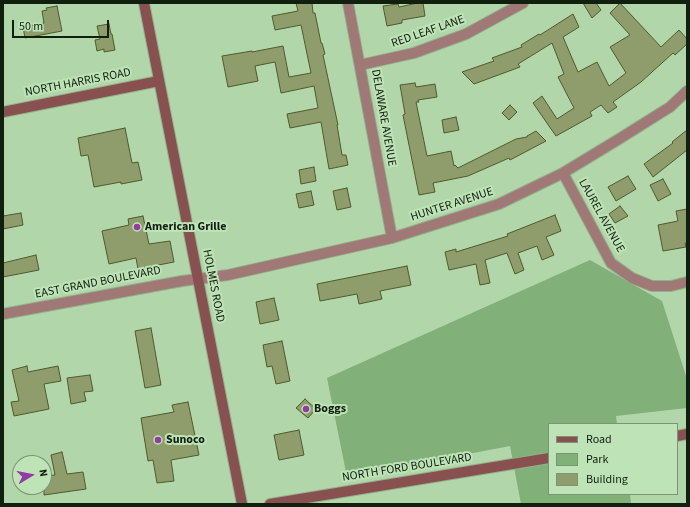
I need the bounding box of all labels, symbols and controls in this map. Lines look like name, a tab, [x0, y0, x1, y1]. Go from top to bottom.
scale bar	[14, 12, 111, 38]
street label: RED LEAF LANE	[390, 13, 466, 51]
text: 50 m	[19, 18, 43, 35]
street label: NORTH HARRIS ROAD	[24, 66, 132, 100]
street label: DELAWARE AVENUE	[367, 68, 399, 168]
street label: LAUREL AVENUE	[575, 177, 627, 255]
street label: HUNTER AVENUE	[409, 185, 495, 225]
place label: American Grille	[145, 220, 226, 234]
marker: American Grille	[132, 222, 142, 232]
street label: HOLMES ROAD	[199, 248, 227, 324]
street label: EAST GRAND BOULEVARD	[34, 264, 162, 302]
place label: Boggs	[314, 402, 346, 416]
marker: Boggs	[301, 404, 311, 414]
legend	[548, 423, 678, 495]
text: Road	[586, 431, 612, 448]
place label: Sunoco	[166, 433, 205, 447]
marker: Sunoco	[153, 435, 163, 445]
street label: NORTH FORD BOULEVARD	[341, 451, 473, 485]
text: Park	[586, 451, 608, 468]
north arrow	[12, 455, 52, 495]
text: N	[35, 468, 51, 478]
text: Building	[586, 471, 628, 488]

